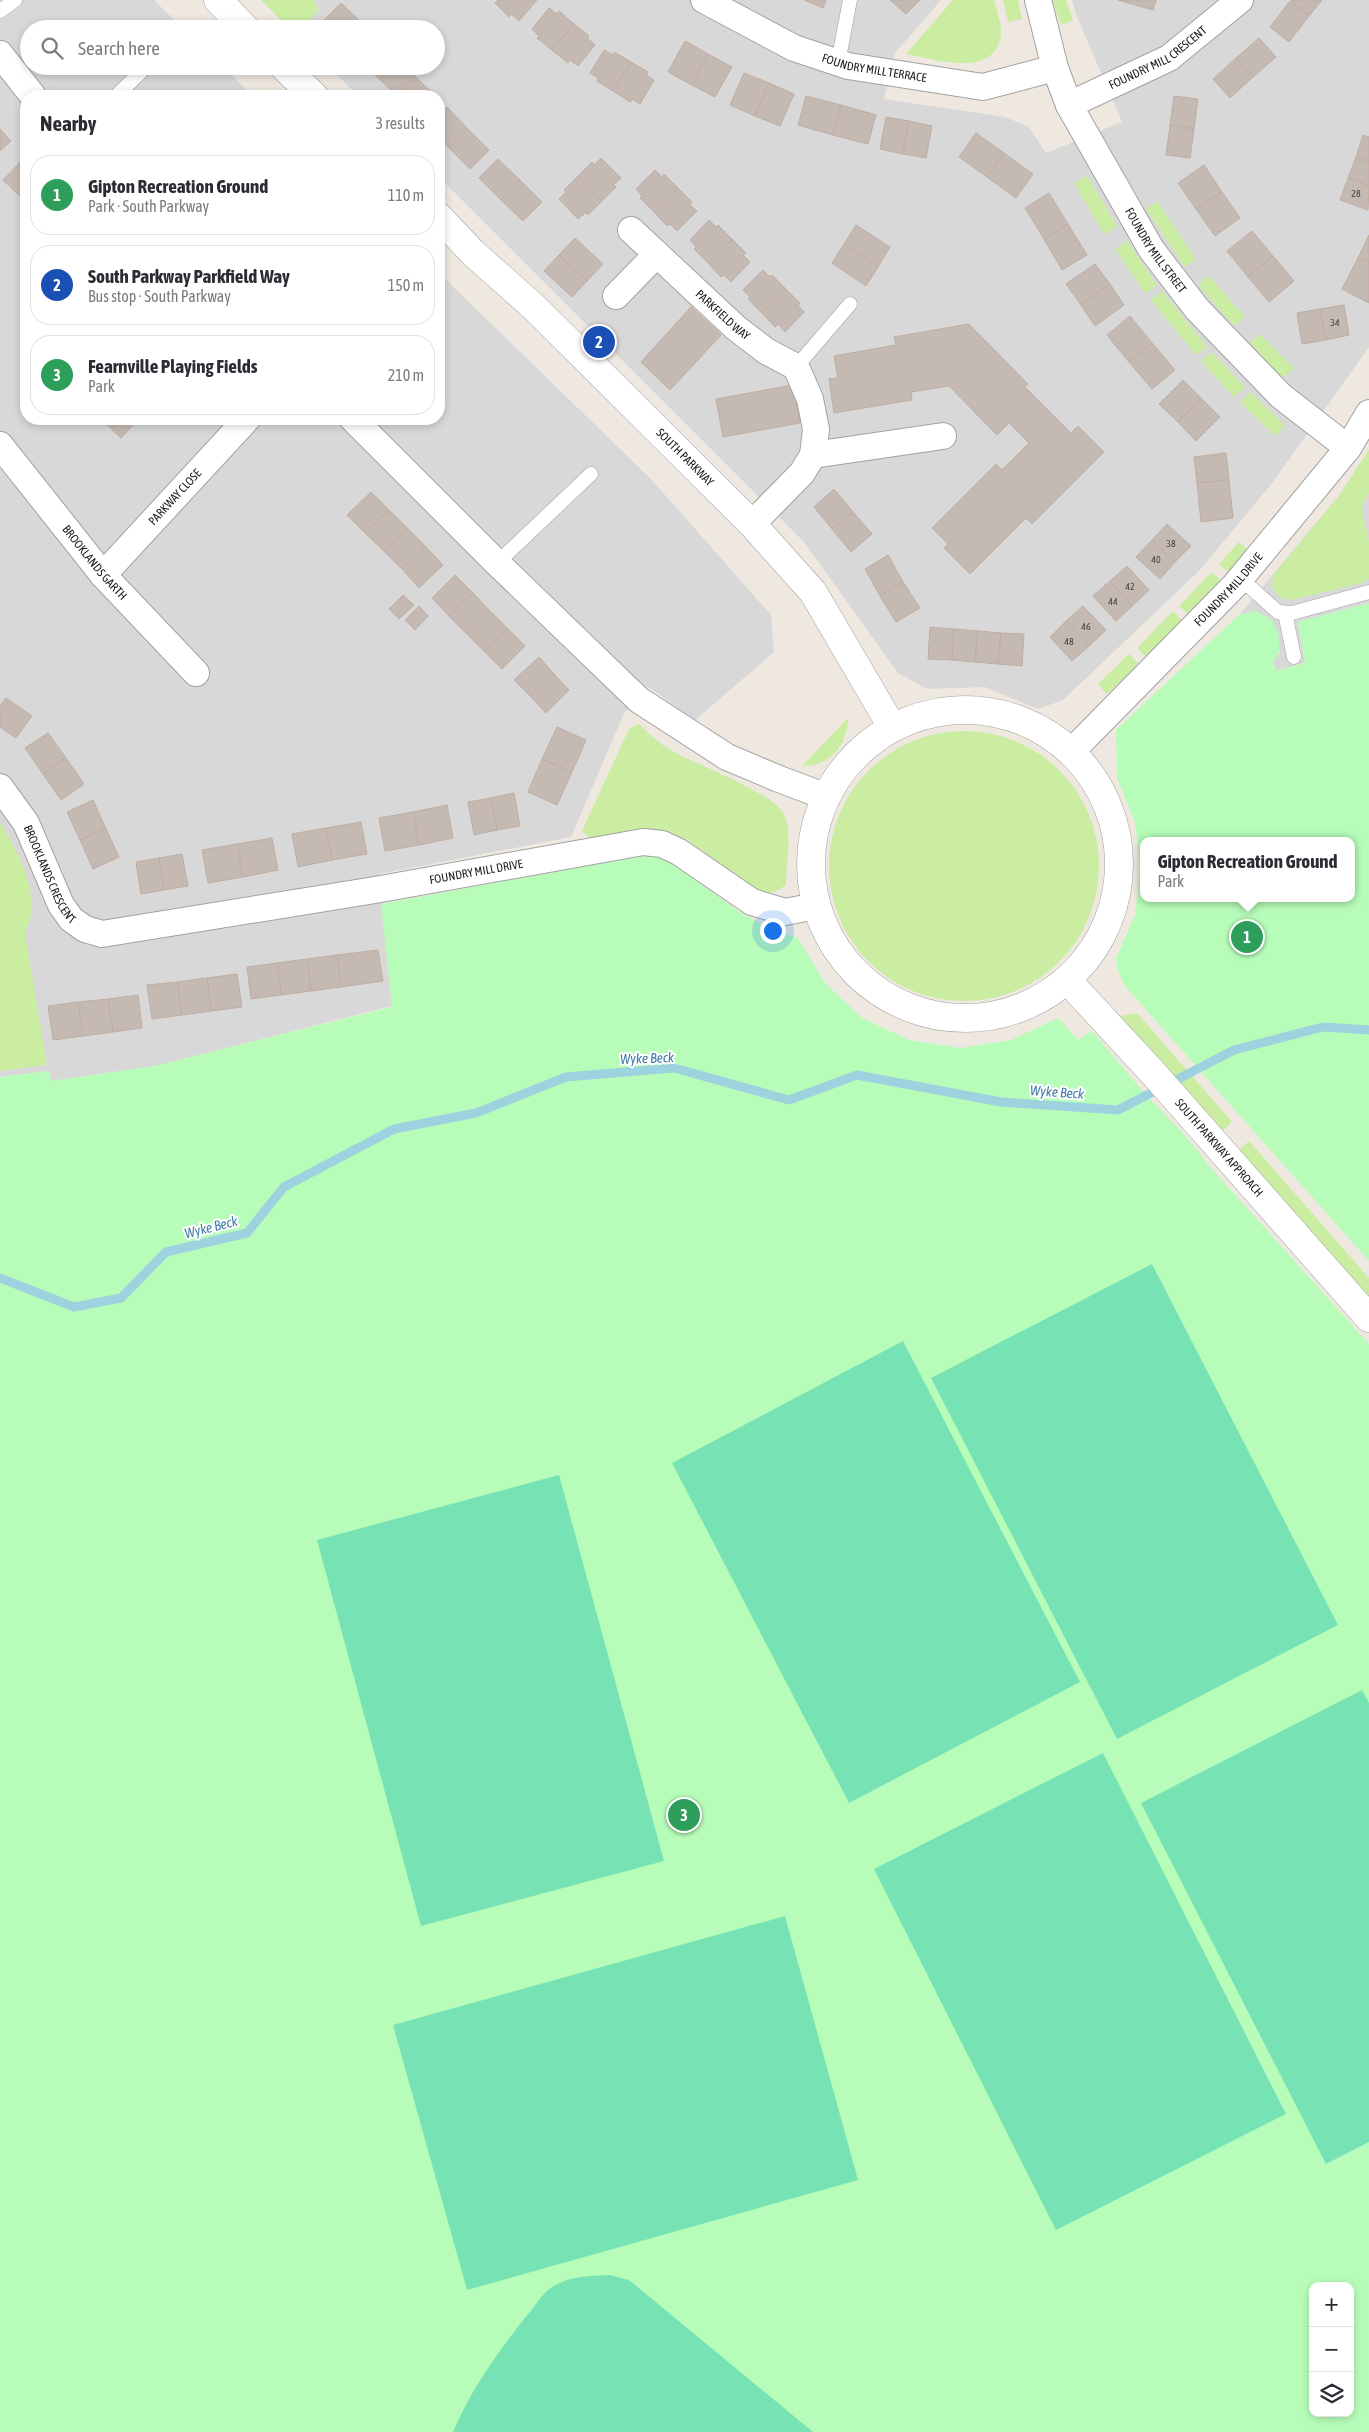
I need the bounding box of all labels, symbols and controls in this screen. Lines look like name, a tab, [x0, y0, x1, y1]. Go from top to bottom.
search box	[20, 20, 445, 75]
street label: FOUNDRY MILL CRESCENT	[1107, 23, 1210, 92]
icon: search	[38, 34, 66, 62]
text: Search here	[78, 37, 160, 59]
street label: FOUNDRY MILL TERRACE	[820, 51, 928, 85]
text: Nearby	[40, 111, 96, 135]
text: 3 results	[375, 114, 425, 132]
text: Gipton Recreation Ground	[88, 175, 268, 197]
text: 1	[53, 186, 61, 204]
text: 110 m	[388, 186, 424, 204]
house number: 28	[1351, 188, 1361, 199]
text: Park · South Parkway	[88, 197, 209, 215]
street label: FOUNDRY MILL STREET	[1122, 205, 1190, 296]
text: South Parkway Parkfield Way	[88, 265, 290, 287]
text: 2	[53, 276, 61, 294]
text: 150 m	[388, 276, 424, 294]
text: Bus stop · South Parkway	[88, 287, 231, 305]
street label: PARKFIELD WAY	[693, 287, 753, 343]
house number: 34	[1330, 317, 1340, 328]
pin: 2	[583, 323, 615, 361]
text: Fearnville Playing Fields	[88, 355, 257, 377]
text: 3	[53, 366, 61, 384]
text: 210 m	[388, 366, 424, 384]
text: Park	[88, 377, 115, 395]
street label: SOUTH PARKWAY	[653, 426, 717, 489]
street label: PARKWAY CLOSE	[146, 466, 204, 528]
street label: BROOKLANDS GARTH	[59, 523, 130, 603]
house number: 38	[1166, 538, 1176, 549]
street label: FOUNDRY MILL DRIVE	[1192, 550, 1266, 629]
house number: 40	[1151, 554, 1161, 565]
house number: 42	[1125, 581, 1135, 592]
house number: 44	[1108, 596, 1118, 607]
house number: 46	[1081, 621, 1091, 632]
house number: 48	[1064, 636, 1074, 647]
street label: BROOKLANDS CRESCENT	[21, 823, 79, 927]
popup	[1140, 837, 1355, 902]
text: Gipton Recreation Ground	[1157, 850, 1338, 872]
street label: FOUNDRY MILL DRIVE	[428, 857, 524, 887]
text: Park	[1157, 872, 1184, 890]
your location	[760, 918, 786, 944]
pin: 1	[1231, 918, 1263, 956]
water label: Wyke Beck	[620, 1049, 675, 1067]
water label: Wyke Beck	[1029, 1082, 1085, 1102]
street label: SOUTH PARKWAY APPROACH	[1172, 1096, 1266, 1200]
water label: Wyke Beck	[183, 1212, 240, 1241]
pin: 3	[668, 1796, 700, 1834]
map controls	[1309, 2282, 1354, 2417]
button: +	[1309, 2282, 1354, 2327]
button: −	[1309, 2327, 1354, 2372]
button: layers	[1309, 2372, 1354, 2417]

